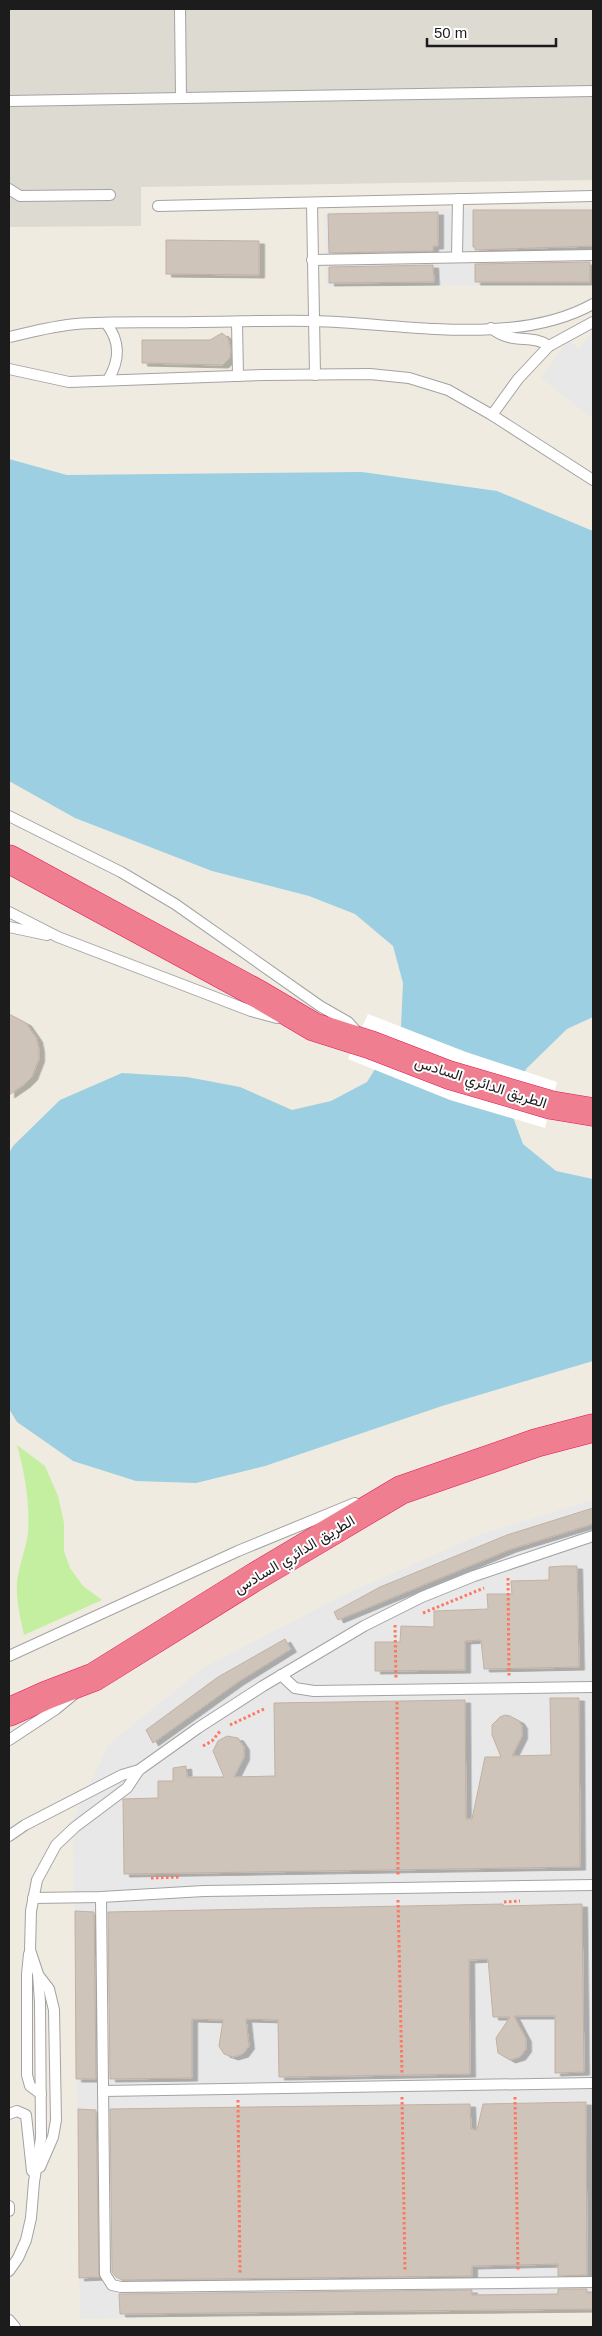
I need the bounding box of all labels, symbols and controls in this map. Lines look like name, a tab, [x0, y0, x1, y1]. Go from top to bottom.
scale bar	[427, 15, 556, 47]
text: 50 m	[434, 24, 467, 41]
street label: الطريق الدائري السادس	[411, 1053, 549, 1116]
street label: الطريق الدائري السادس	[231, 1511, 360, 1601]

